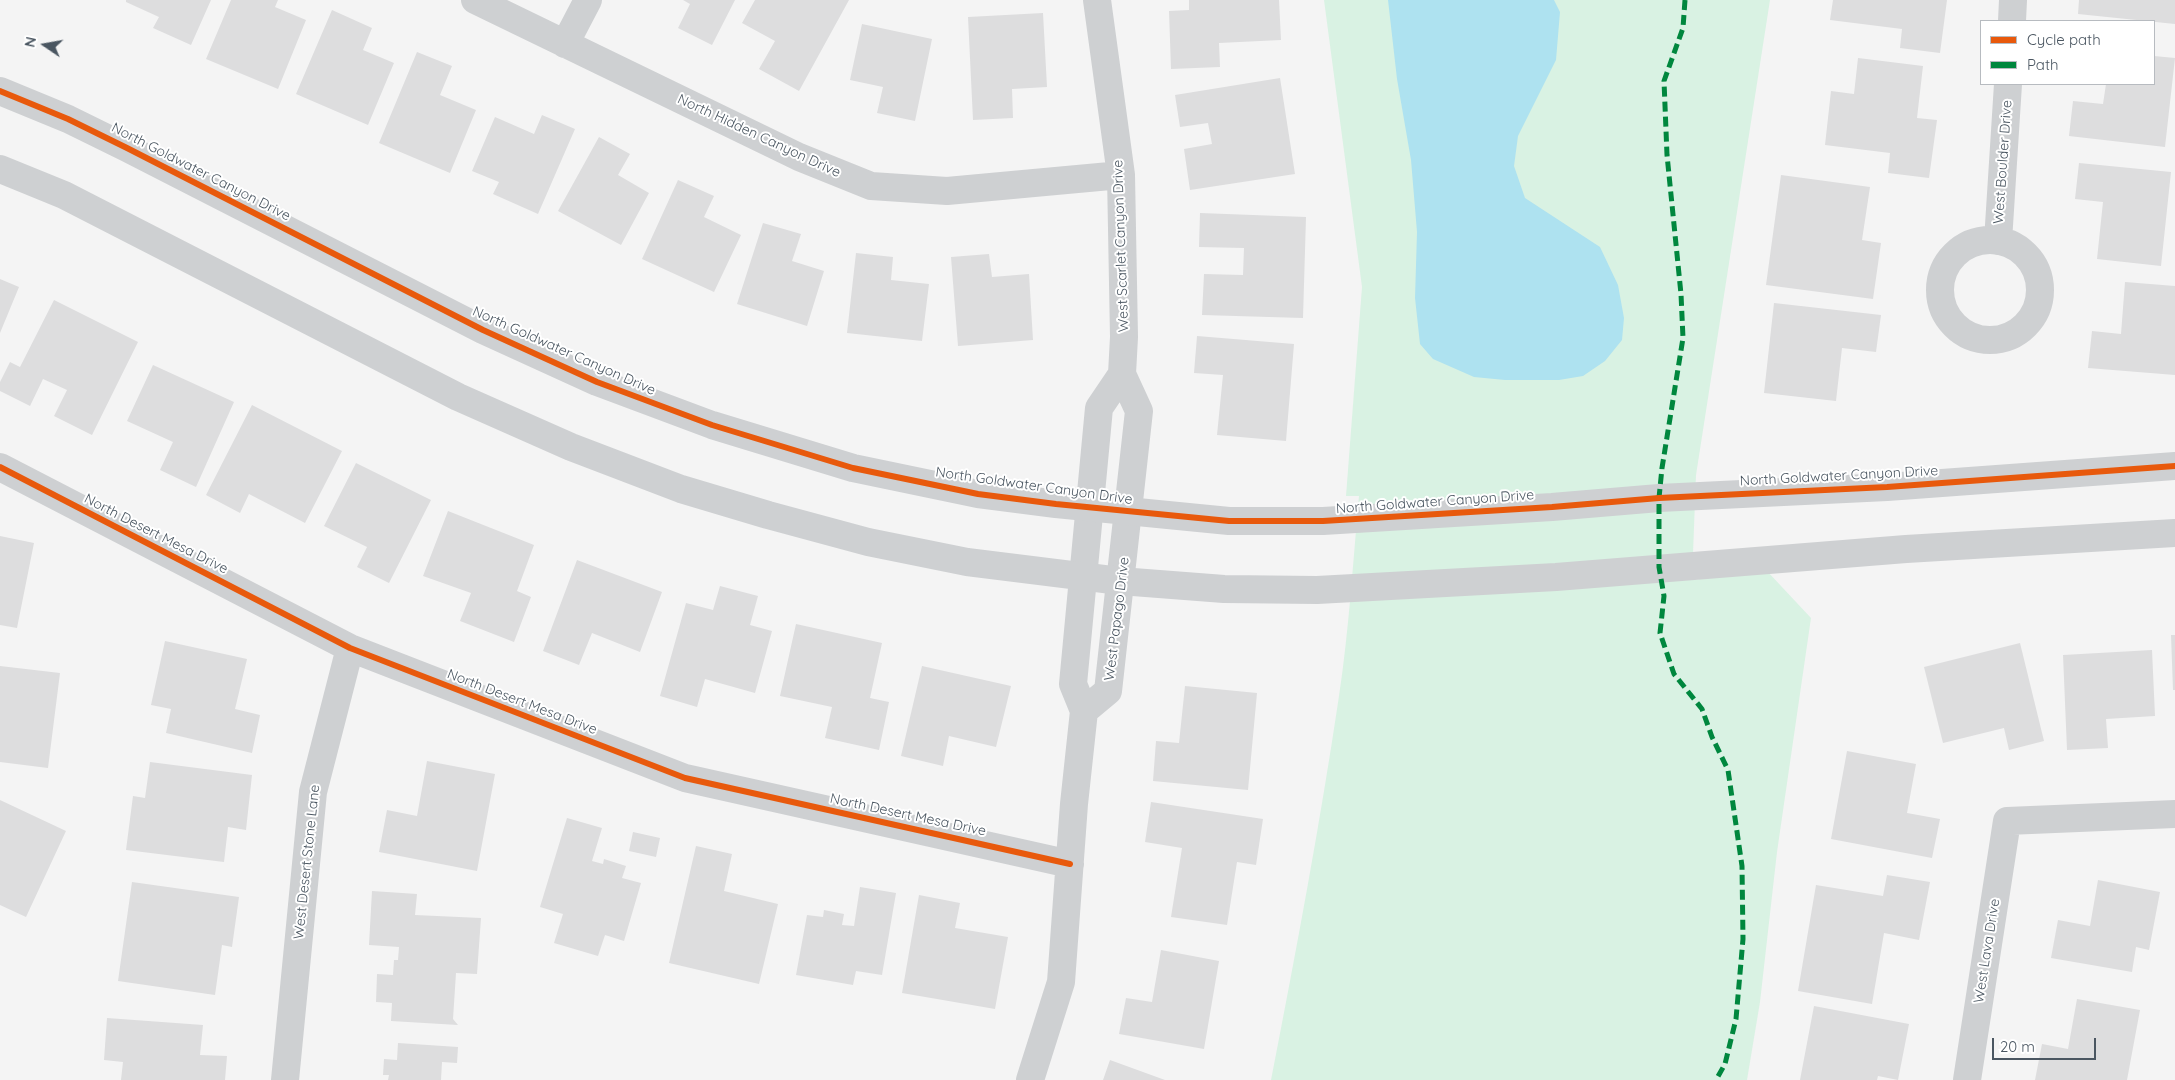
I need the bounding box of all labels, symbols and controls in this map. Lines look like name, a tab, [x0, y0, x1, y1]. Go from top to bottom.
north arrow	[20, 20, 70, 70]
legend	[1980, 20, 2155, 85]
text: Cycle path	[2027, 30, 2101, 49]
text: N	[20, 35, 40, 49]
text: Path	[2027, 55, 2059, 74]
street label: North Hidden Canyon Drive	[675, 91, 843, 181]
street label: West Boulder Drive	[1990, 99, 2016, 225]
street label: North Goldwater Canyon Drive	[109, 119, 293, 225]
street label: West Scarlet Canyon Drive	[1110, 160, 1132, 332]
street label: North Goldwater Canyon Drive	[470, 303, 658, 399]
street label: North Goldwater Canyon Drive	[1739, 462, 1939, 490]
street label: North Goldwater Canyon Drive	[934, 464, 1134, 508]
street label: North Goldwater Canyon Drive	[1335, 487, 1535, 517]
street label: North Desert Mesa Drive	[81, 490, 231, 578]
street label: West Papago Drive	[1101, 556, 1133, 682]
street label: North Desert Mesa Drive	[445, 666, 599, 738]
street label: West Desert Stone Lane	[291, 784, 323, 940]
street label: North Desert Mesa Drive	[828, 790, 988, 840]
street label: West Lava Drive	[1970, 898, 2004, 1004]
scale bar	[1995, 1028, 2099, 1060]
text: 20 m	[2000, 1037, 2035, 1056]

